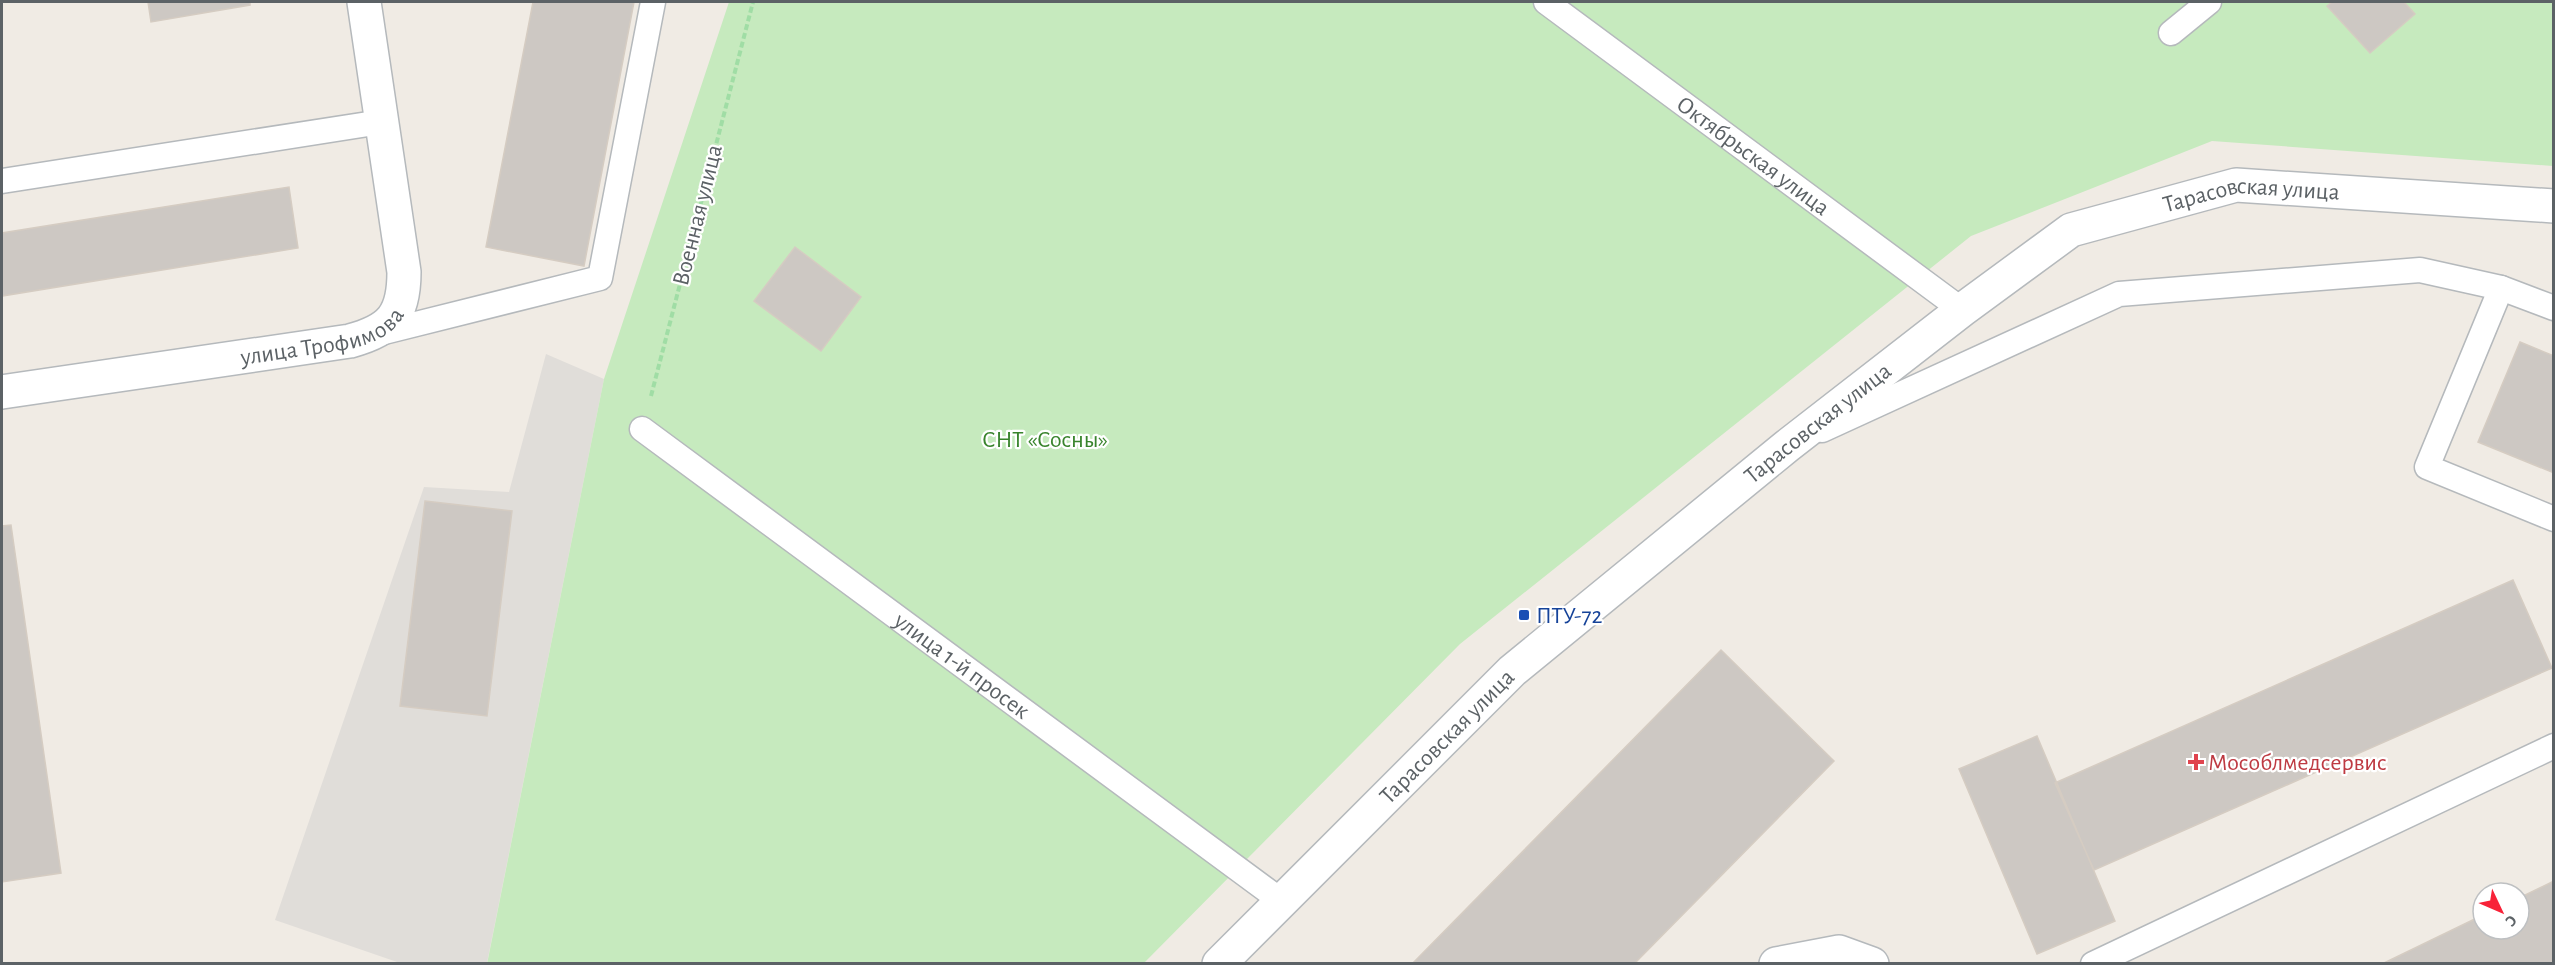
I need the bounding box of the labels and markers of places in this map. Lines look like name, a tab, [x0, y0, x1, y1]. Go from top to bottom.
place label: ПТУ-72	[1536, 604, 1602, 628]
marker: ПТУ-72	[1517, 608, 1531, 622]
place label: Мособлмедсервис	[2208, 751, 2387, 775]
marker: Мособлмедсервис	[2189, 755, 2203, 769]

